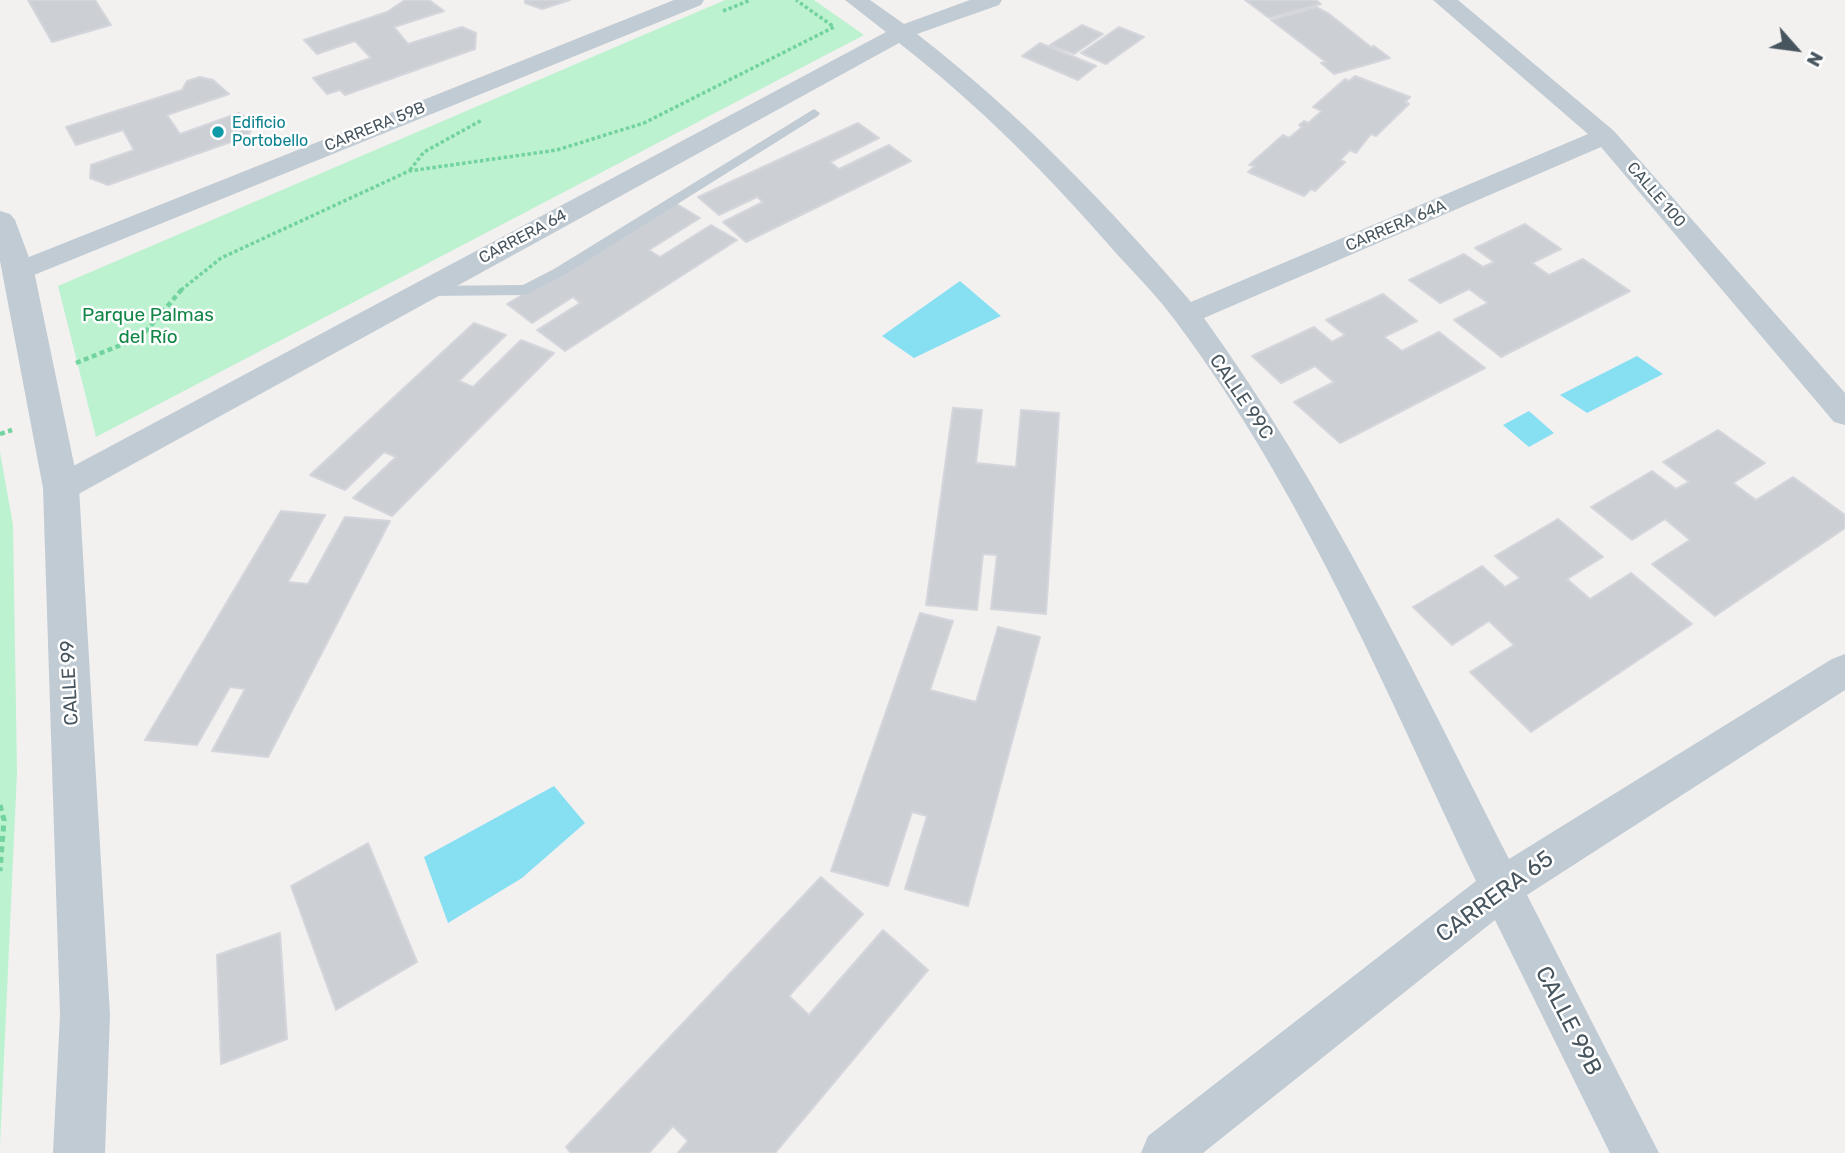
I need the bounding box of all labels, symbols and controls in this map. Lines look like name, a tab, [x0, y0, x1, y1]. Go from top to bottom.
north arrow	[1761, 14, 1831, 84]
text: N	[1802, 48, 1828, 71]
street label: CARRERA 59B	[322, 98, 428, 156]
place label: Edificio Portobello	[232, 113, 308, 151]
marker: Edificio Portobello	[210, 124, 226, 140]
street label: CALLE 100	[1622, 158, 1690, 232]
street label: CARRERA 64A	[1343, 196, 1449, 256]
street label: CARRERA 64	[476, 206, 570, 268]
park label: Parque Palmas del Río	[82, 305, 214, 349]
street label: CALLE 99C	[1204, 350, 1278, 444]
street label: CALLE 99	[56, 640, 84, 726]
street label: CARRERA 65	[1431, 845, 1559, 949]
street label: CALLE 99B	[1529, 962, 1607, 1080]

